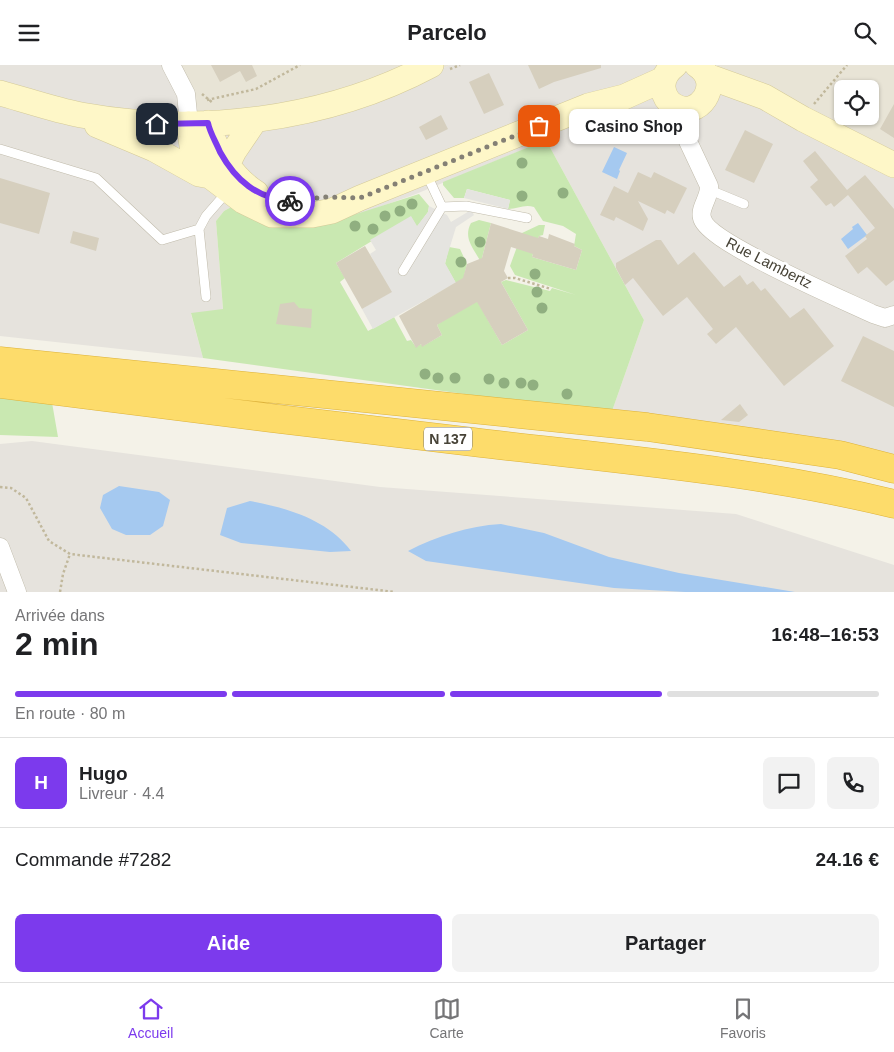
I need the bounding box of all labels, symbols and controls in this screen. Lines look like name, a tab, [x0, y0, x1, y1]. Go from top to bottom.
icon: menu	[15, 19, 43, 47]
icon: search	[851, 19, 879, 47]
text: Parcelo	[407, 20, 487, 45]
map controls	[834, 80, 879, 125]
button: locate	[834, 80, 879, 125]
pin	[136, 103, 178, 145]
pin	[518, 105, 560, 147]
callout: Casino Shop	[569, 109, 699, 143]
icon: home	[143, 110, 171, 138]
icon: bag	[525, 112, 553, 140]
text: Casino Shop	[585, 118, 683, 135]
courier	[265, 176, 315, 226]
icon: bike	[276, 187, 304, 215]
street label: Rue Lambertz	[723, 234, 815, 292]
road number: N 137	[424, 427, 472, 451]
text: Arrivée dans	[15, 607, 105, 624]
text: 16:48–16:53	[771, 624, 879, 645]
text: 2 min	[15, 626, 99, 662]
text: En route · 80 m	[15, 705, 125, 722]
button: chat	[763, 757, 815, 809]
button: phone	[827, 757, 879, 809]
text: Hugo	[79, 763, 128, 784]
text: H	[34, 772, 48, 793]
text: Livreur · 4.4	[79, 785, 164, 802]
text: Commande #7282	[15, 849, 171, 870]
text: 24.16 €	[816, 849, 879, 870]
button: Aide	[15, 914, 442, 972]
button: Partager	[452, 914, 879, 972]
tab: Accueil	[128, 995, 173, 1041]
tab: Carte	[429, 995, 464, 1041]
tab: Favoris	[720, 995, 766, 1041]

